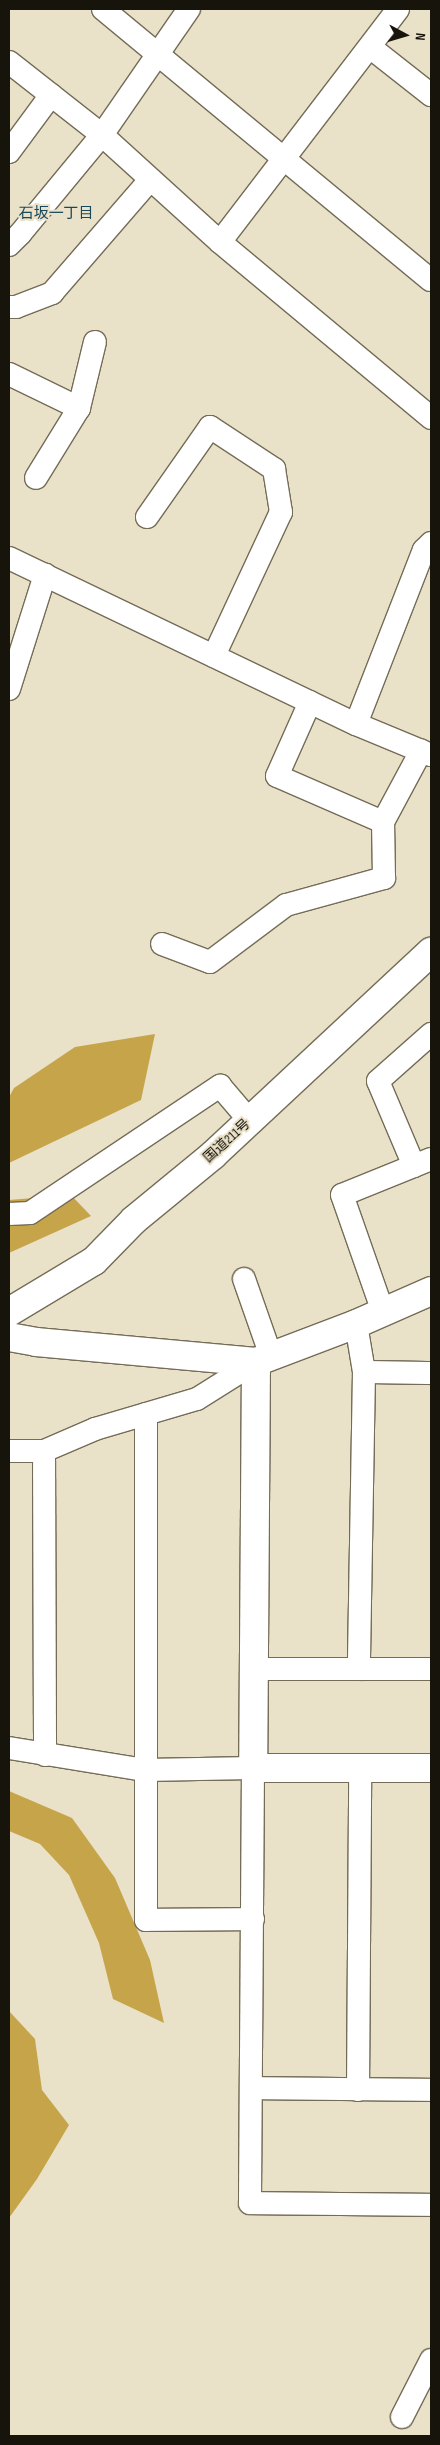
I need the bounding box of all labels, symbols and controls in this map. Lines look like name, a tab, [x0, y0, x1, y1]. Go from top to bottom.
north arrow	[380, 10, 430, 60]
text: N	[412, 32, 429, 41]
district label: 石坂一丁目	[19, 205, 93, 223]
street label: 国道211号	[200, 1115, 254, 1167]

